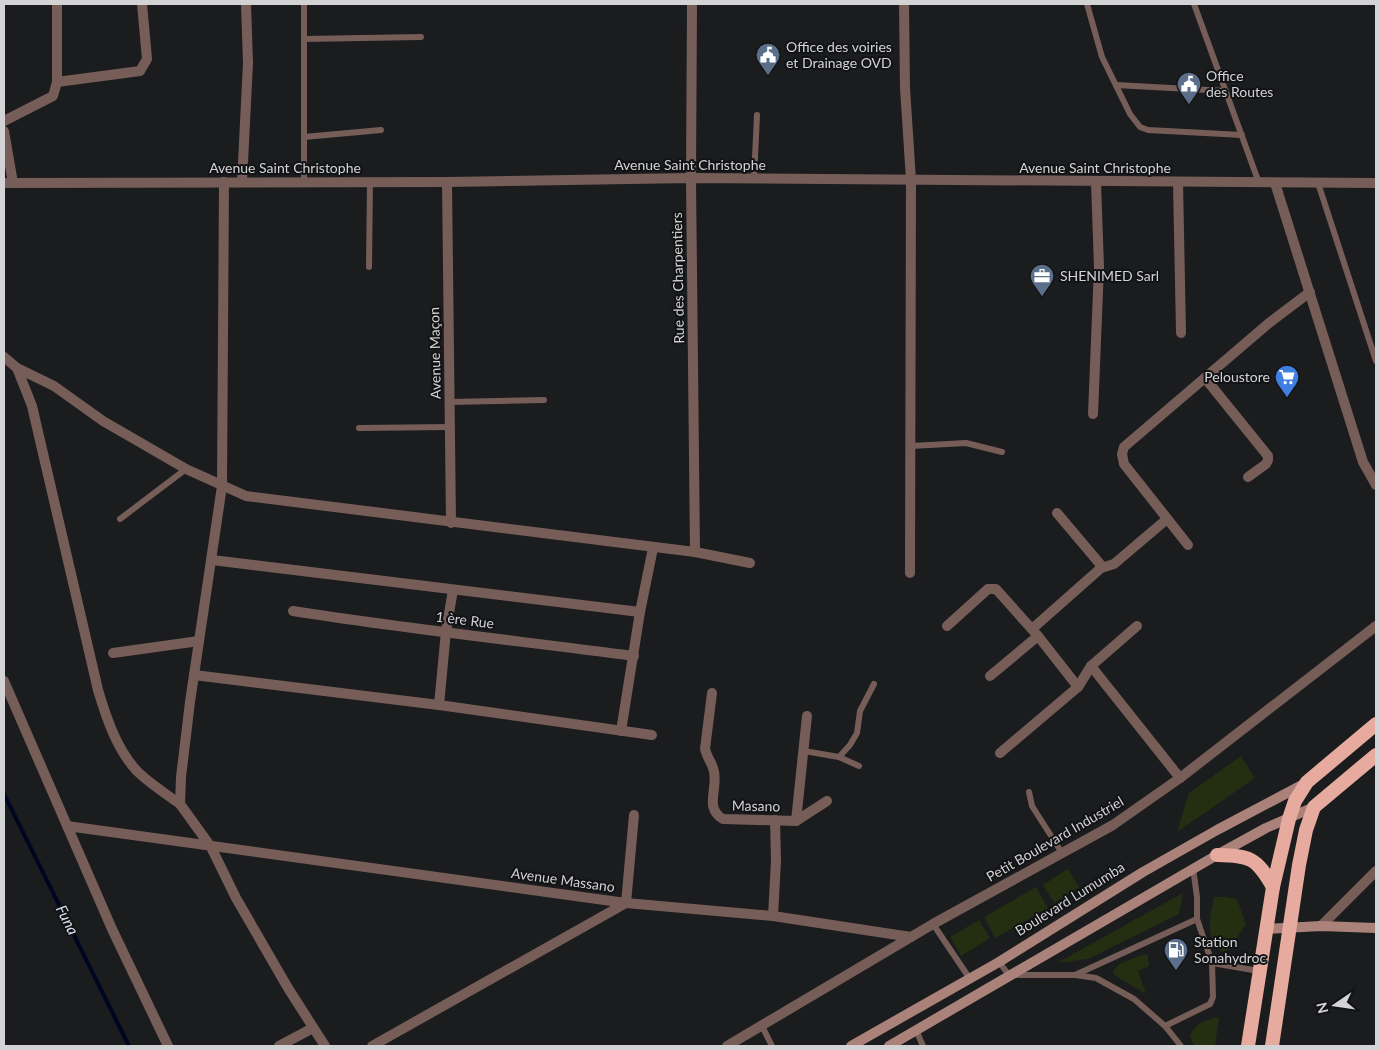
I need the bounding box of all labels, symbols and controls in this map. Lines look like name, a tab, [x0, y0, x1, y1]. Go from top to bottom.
place label: Office des voiries et Drainage OVD	[786, 38, 892, 71]
public building icon: Office des voiries et Drainage OVD	[755, 42, 781, 76]
place label: Office des Routes	[1206, 67, 1273, 100]
public building icon: Office des Routes	[1176, 71, 1202, 105]
street label: Avenue Saint Christophe	[614, 156, 766, 173]
street label: Avenue Saint Christophe	[209, 159, 361, 176]
street label: Avenue Saint Christophe	[1019, 159, 1171, 176]
street label: Rue des Charpentiers	[668, 212, 687, 344]
office icon: SHENIMED Sarl	[1029, 263, 1055, 297]
place label: SHENIMED Sarl	[1060, 267, 1159, 284]
street label: Avenue Maçon	[425, 307, 444, 399]
supermarket icon: Peloustore	[1274, 364, 1300, 398]
place label: Peloustore	[1204, 368, 1270, 385]
street label: 1 ère Rue	[435, 607, 495, 632]
street label: Petit Boulevard Industriel	[983, 792, 1126, 885]
street label: Masano	[732, 797, 780, 814]
street label: Boulevard Lumumba	[1012, 858, 1128, 939]
street label: Avenue Massano	[510, 864, 616, 895]
water label: Funa	[53, 902, 83, 938]
place label: Station Sonahydroc	[1194, 933, 1267, 966]
fuel station icon: Station Sonahydroc	[1163, 937, 1189, 971]
north arrow	[1310, 980, 1360, 1030]
text: N	[1312, 1001, 1331, 1015]

